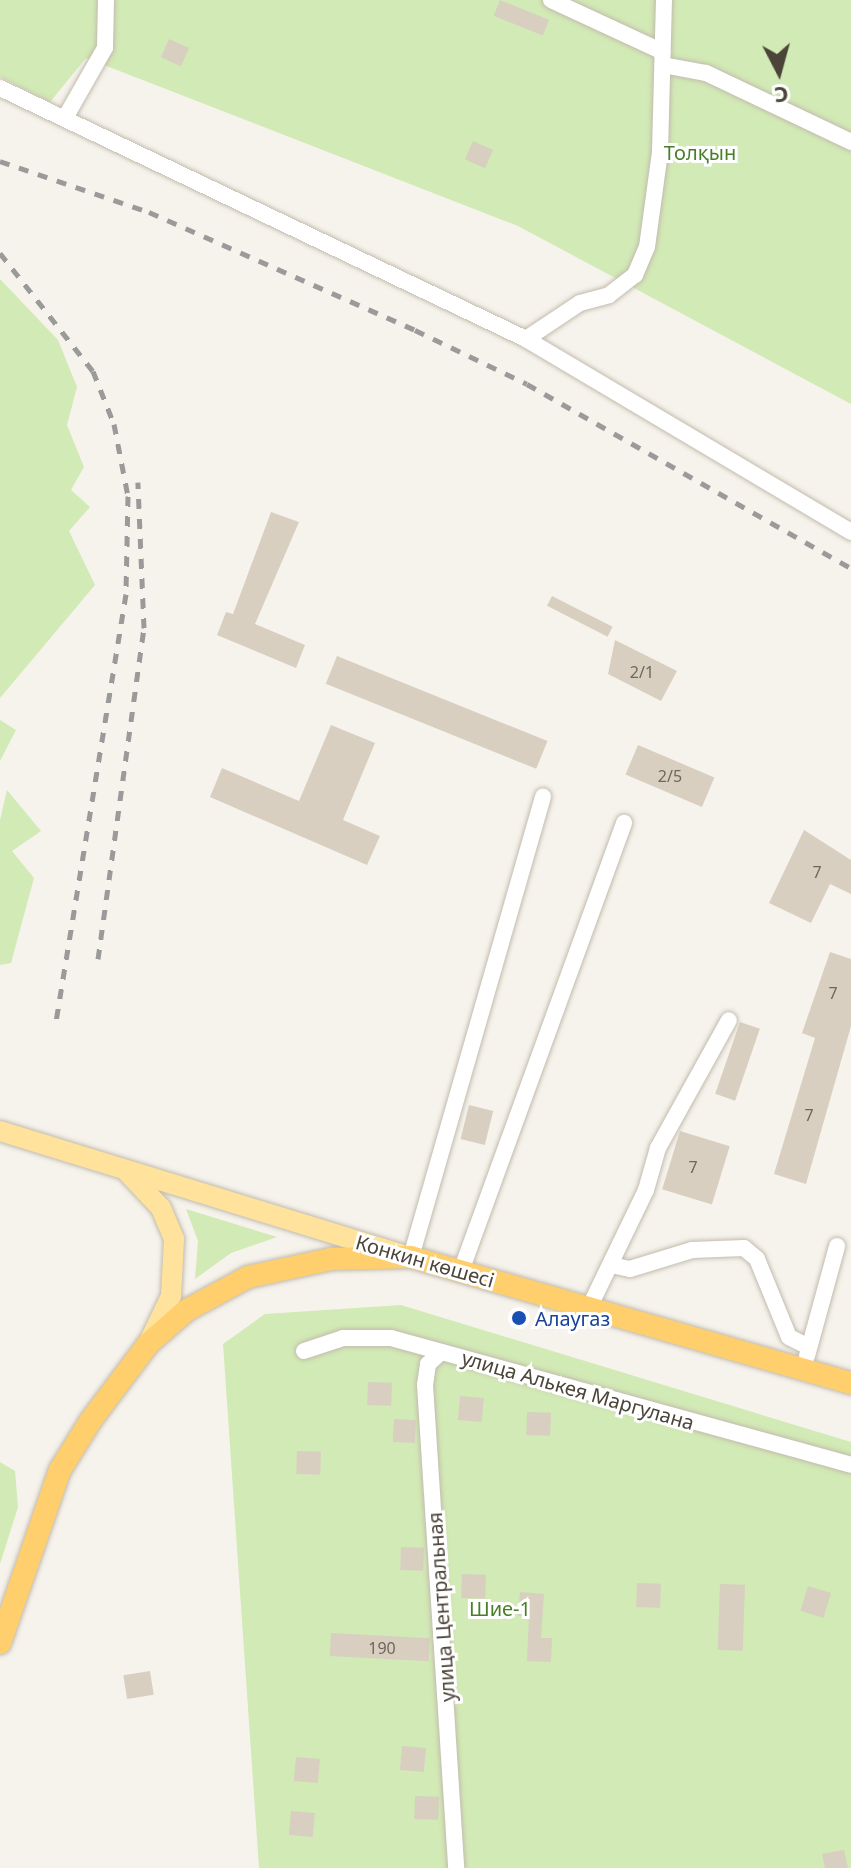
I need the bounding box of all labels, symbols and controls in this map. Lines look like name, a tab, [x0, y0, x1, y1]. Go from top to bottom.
north arrow	[739, 32, 819, 112]
text: С	[773, 80, 790, 112]
park label: Толқын	[664, 140, 736, 164]
house number: 2/1	[630, 662, 654, 682]
house number: 2/5	[658, 766, 682, 786]
house number: 7	[812, 862, 822, 882]
house number: 7	[828, 983, 838, 1003]
house number: 7	[804, 1105, 814, 1125]
house number: 7	[688, 1157, 698, 1177]
street label: Конкин көшесі	[353, 1230, 497, 1292]
place label: Алаугаз	[535, 1306, 610, 1330]
marker: Алаугаз	[510, 1309, 528, 1327]
street label: улица Алькея Маргулана	[459, 1345, 697, 1435]
street label: улица Центральная	[422, 1511, 460, 1703]
park label: Шие-1	[469, 1596, 531, 1620]
house number: 190	[368, 1638, 396, 1658]

